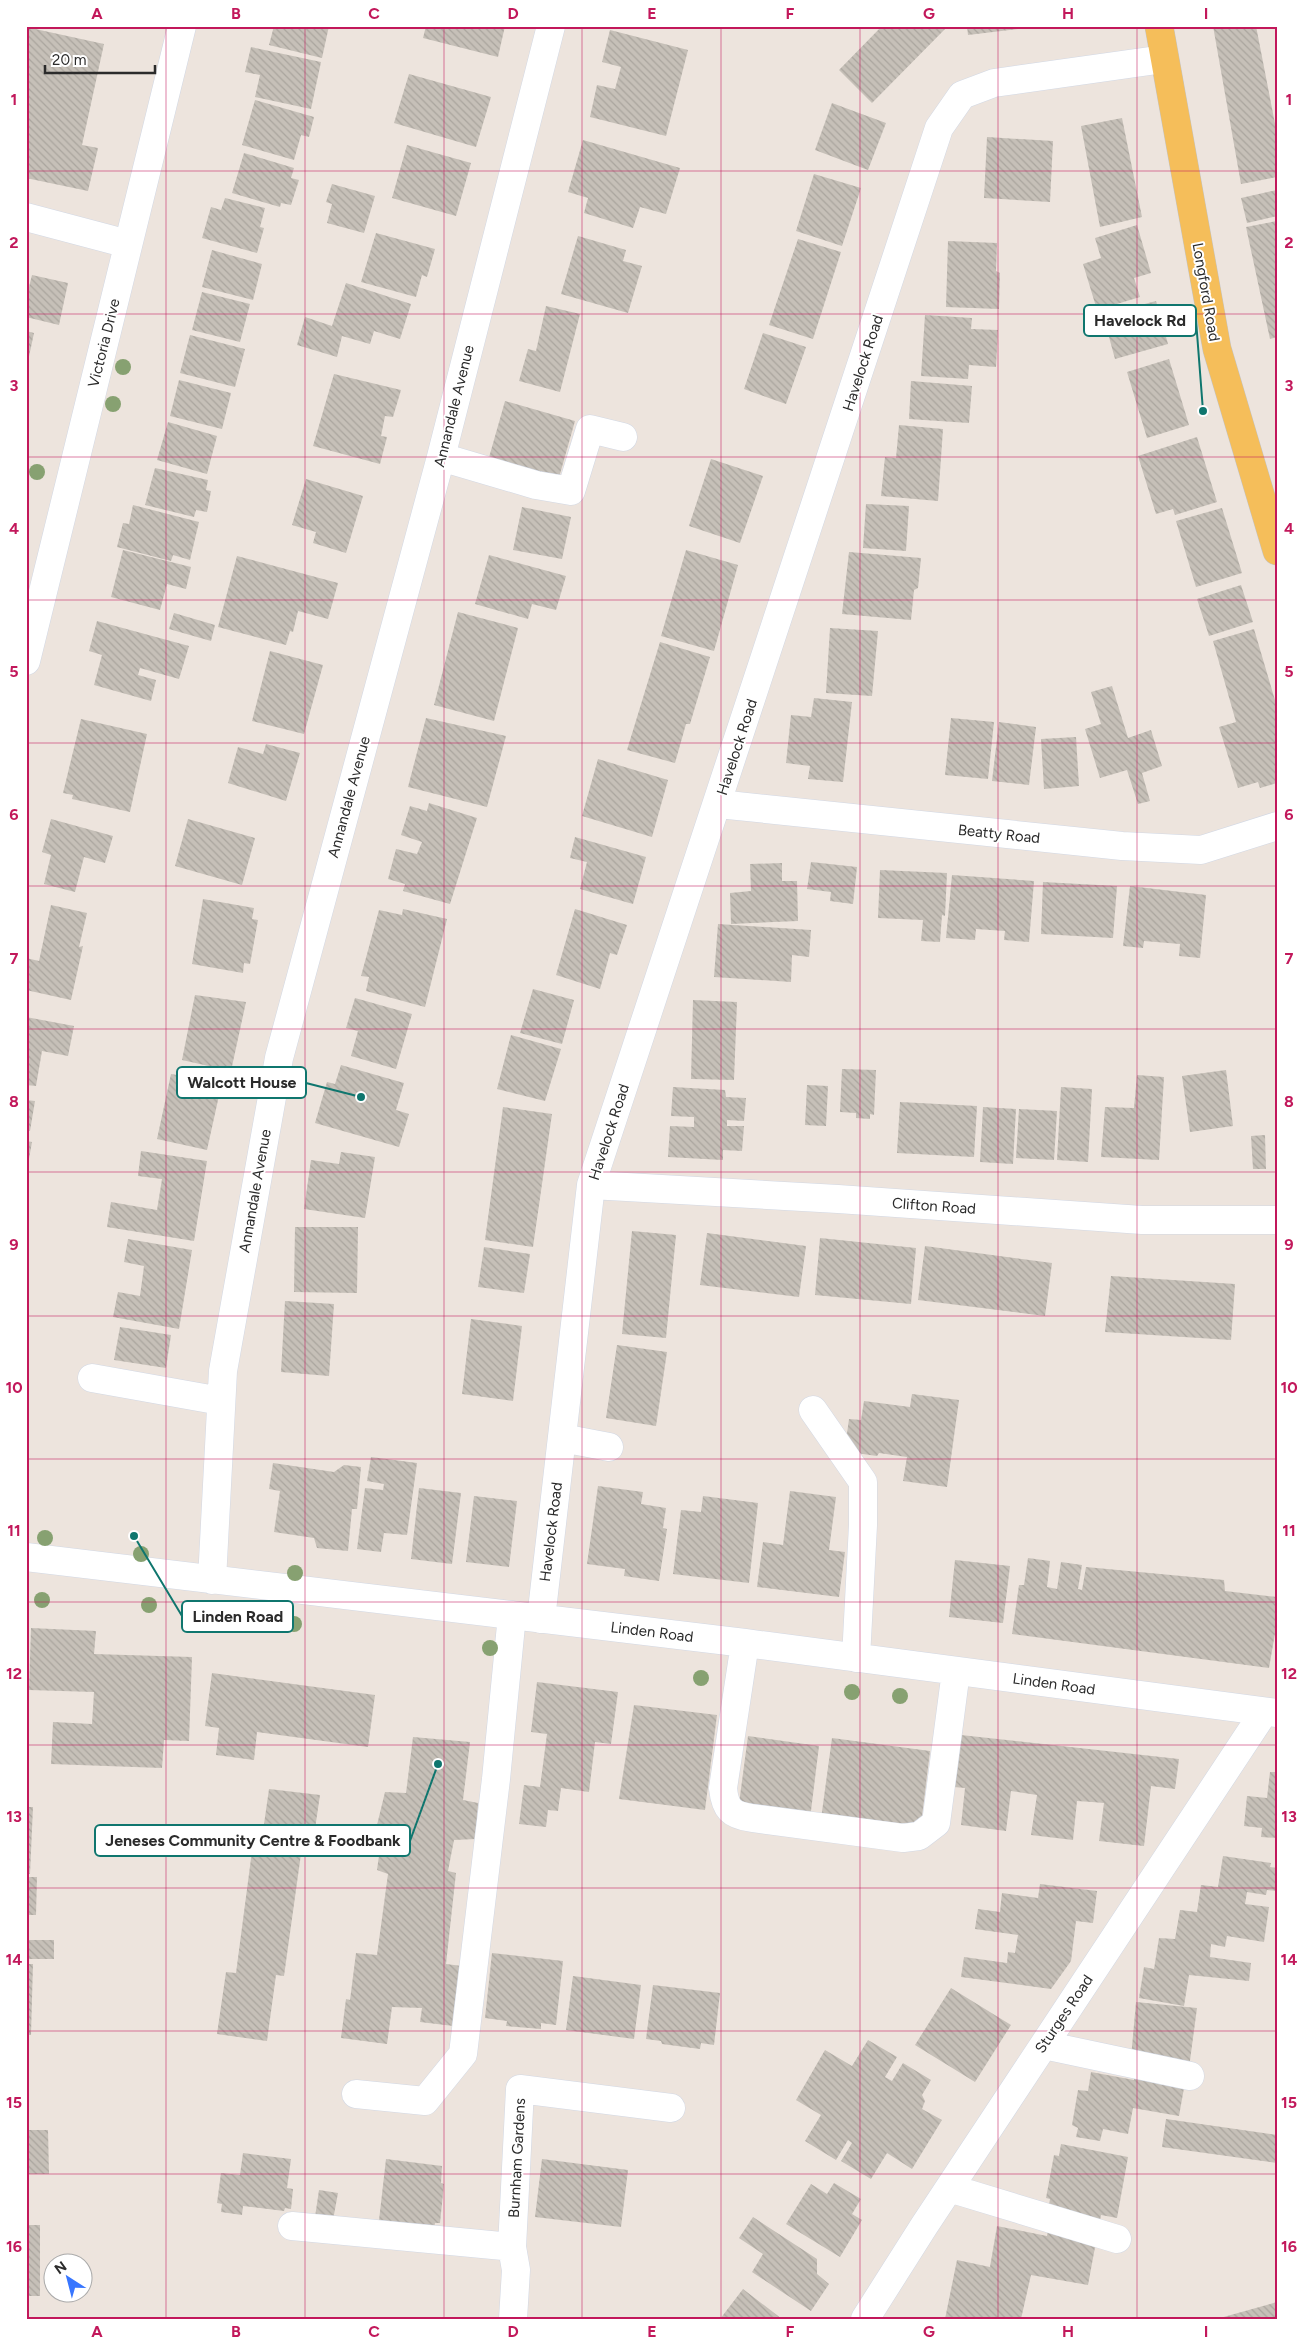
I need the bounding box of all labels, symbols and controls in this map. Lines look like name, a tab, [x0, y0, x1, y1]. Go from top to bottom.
text: A	[91, 4, 103, 23]
text: B	[231, 4, 241, 23]
text: C	[368, 4, 380, 23]
text: D	[507, 4, 519, 23]
text: E	[647, 4, 657, 23]
text: F	[786, 4, 795, 23]
text: G	[923, 4, 935, 23]
text: H	[1062, 4, 1074, 23]
text: I	[1204, 4, 1208, 23]
scale bar	[45, 42, 155, 74]
text: 20 m	[52, 51, 86, 69]
text: 1	[11, 90, 17, 109]
text: 1	[1286, 90, 1292, 109]
text: 2	[9, 233, 19, 252]
text: 2	[1284, 233, 1294, 252]
street label: Longford Road	[1188, 241, 1224, 343]
street label: Victoria Drive	[84, 297, 124, 389]
callout: Havelock Rd	[1084, 305, 1196, 336]
text: Havelock Rd	[1094, 311, 1186, 330]
street label: Havelock Road	[839, 313, 887, 413]
street label: Annandale Avenue	[430, 343, 478, 469]
text: 3	[10, 376, 19, 395]
text: 3	[1285, 376, 1294, 395]
text: 4	[9, 519, 19, 538]
text: 4	[1284, 519, 1294, 538]
text: 5	[9, 662, 19, 681]
text: 5	[1284, 662, 1294, 681]
street label: Havelock Road	[713, 697, 761, 797]
street label: Annandale Avenue	[324, 734, 374, 860]
text: 6	[9, 805, 19, 824]
text: 6	[1284, 805, 1294, 824]
street label: Beatty Road	[957, 821, 1041, 847]
text: 7	[10, 949, 19, 968]
text: 7	[1285, 949, 1294, 968]
callout: Walcott House	[177, 1067, 306, 1098]
text: Walcott House	[188, 1073, 297, 1092]
street label: Havelock Road	[585, 1082, 633, 1182]
text: 8	[9, 1092, 19, 1111]
text: 8	[1284, 1092, 1294, 1111]
street label: Annandale Avenue	[235, 1128, 275, 1254]
street label: Clifton Road	[891, 1194, 977, 1218]
text: 9	[9, 1235, 19, 1254]
text: 9	[1284, 1235, 1294, 1254]
text: 10	[5, 1378, 23, 1397]
text: 10	[1280, 1378, 1298, 1397]
street label: Havelock Road	[536, 1481, 566, 1583]
text: 11	[7, 1521, 21, 1540]
text: 11	[1282, 1521, 1296, 1540]
callout: Linden Road	[182, 1601, 293, 1632]
text: Linden Road	[193, 1607, 283, 1626]
street label: Linden Road	[610, 1618, 694, 1646]
text: 12	[6, 1664, 22, 1683]
text: 12	[1281, 1664, 1297, 1683]
street label: Linden Road	[1012, 1669, 1096, 1699]
text: 13	[6, 1807, 22, 1826]
text: 13	[1281, 1807, 1297, 1826]
callout: Jeneses Community Centre & Foodbank	[95, 1825, 410, 1856]
text: Jeneses Community Centre & Foodbank	[105, 1831, 401, 1850]
text: 14	[6, 1950, 22, 1969]
text: 14	[1281, 1950, 1297, 1969]
street label: Sturges Road	[1031, 1971, 1097, 2057]
text: 15	[6, 2093, 22, 2112]
text: 15	[1281, 2093, 1297, 2112]
street label: Burnham Gardens	[505, 2098, 529, 2218]
text: 16	[6, 2237, 22, 2256]
text: 16	[1281, 2237, 1297, 2256]
north arrow	[42, 2252, 92, 2302]
text: N	[51, 2258, 70, 2278]
text: A	[91, 2322, 103, 2341]
text: B	[231, 2322, 241, 2341]
text: C	[368, 2322, 380, 2341]
text: D	[507, 2322, 519, 2341]
text: E	[647, 2322, 657, 2341]
text: F	[786, 2322, 795, 2341]
text: G	[923, 2322, 935, 2341]
text: H	[1062, 2322, 1074, 2341]
text: I	[1204, 2322, 1208, 2341]

